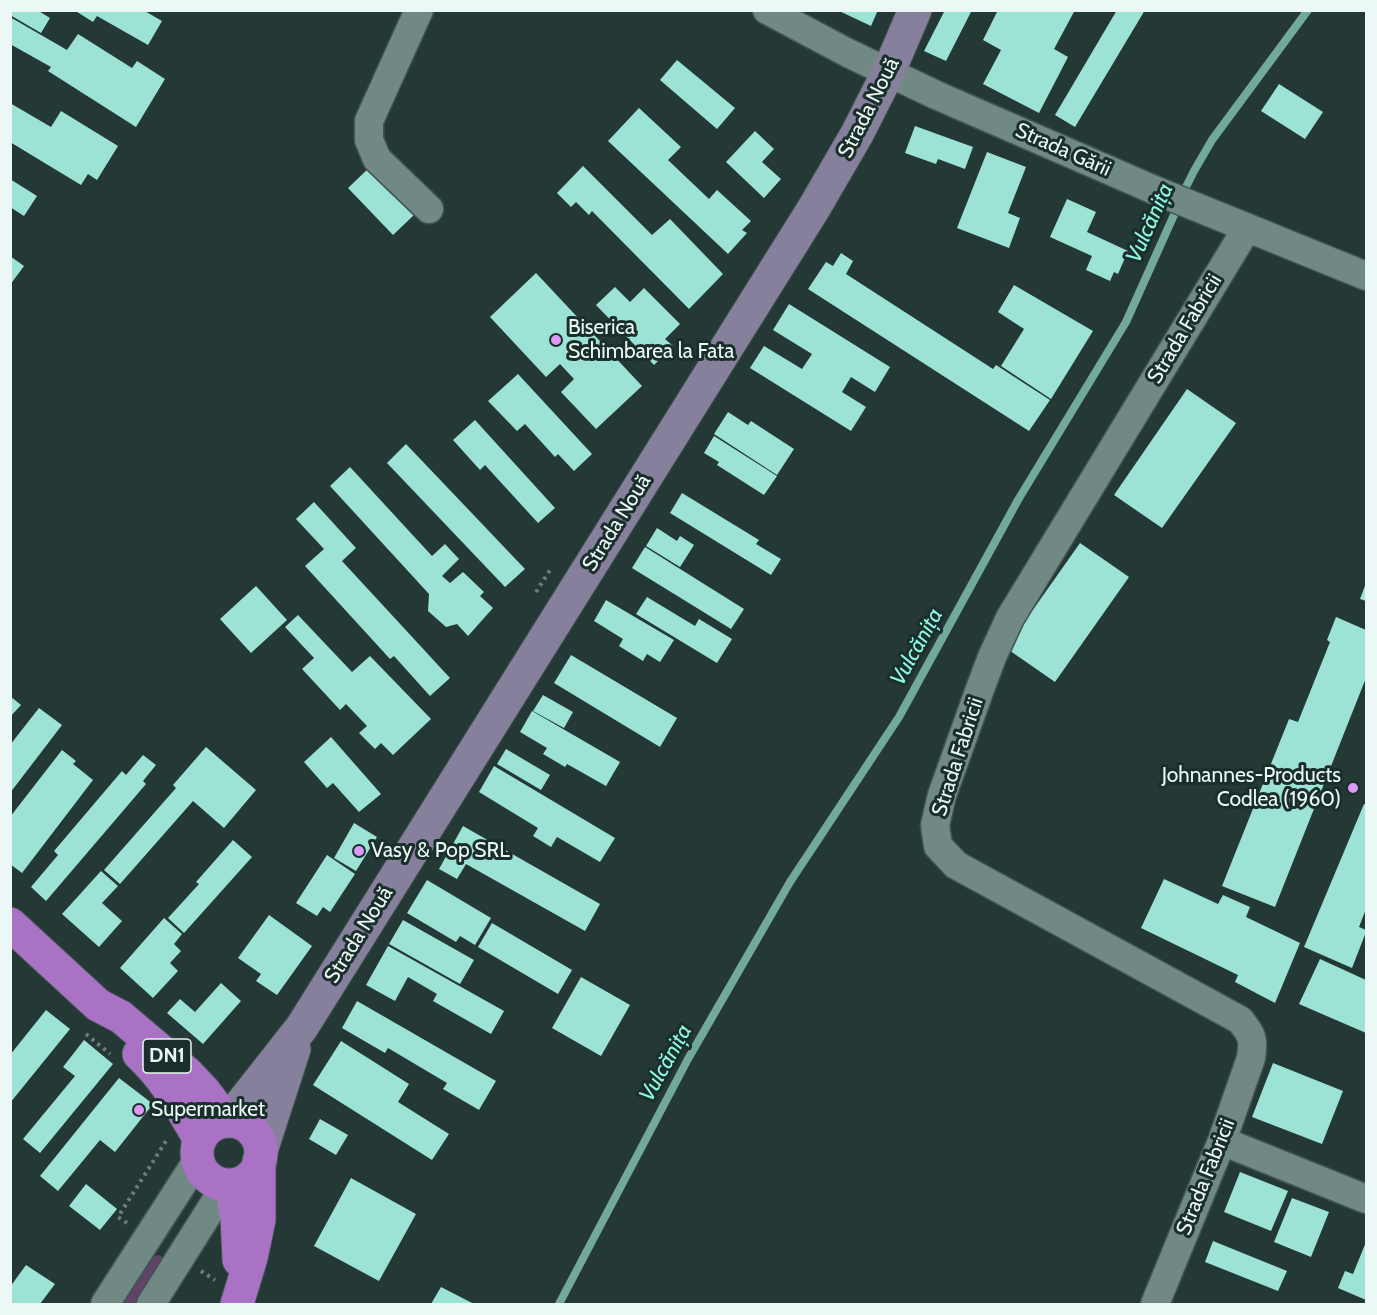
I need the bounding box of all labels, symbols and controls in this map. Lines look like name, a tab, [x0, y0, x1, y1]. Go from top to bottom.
street label: Strada Nouă	[833, 54, 905, 162]
street label: Strada Gării	[1011, 118, 1115, 182]
water label: Vulcănița	[1121, 179, 1179, 267]
street label: Strada Fabricii	[1142, 270, 1228, 388]
place label: Biserica Schimbarea la Fata	[568, 315, 734, 365]
marker: Biserica Schimbarea la Fata	[549, 333, 563, 347]
street label: Strada Nouă	[577, 470, 657, 576]
water label: Vulcănița	[885, 604, 949, 690]
street label: Strada Fabricii	[927, 695, 989, 819]
place label: Johnannes-Products Codlea (1960)	[1162, 763, 1341, 813]
marker: Johnannes-Products Codlea (1960)	[1346, 781, 1360, 795]
place label: Vasy & Pop SRL	[371, 838, 510, 864]
marker: Vasy & Pop SRL	[352, 844, 366, 858]
street label: Strada Nouă	[319, 882, 399, 988]
water label: Vulcănița	[634, 1020, 698, 1106]
road number: DN1	[143, 1039, 191, 1073]
place label: Supermarket	[151, 1097, 265, 1123]
marker: Supermarket	[132, 1103, 146, 1117]
street label: Strada Fabricii	[1171, 1115, 1241, 1239]

